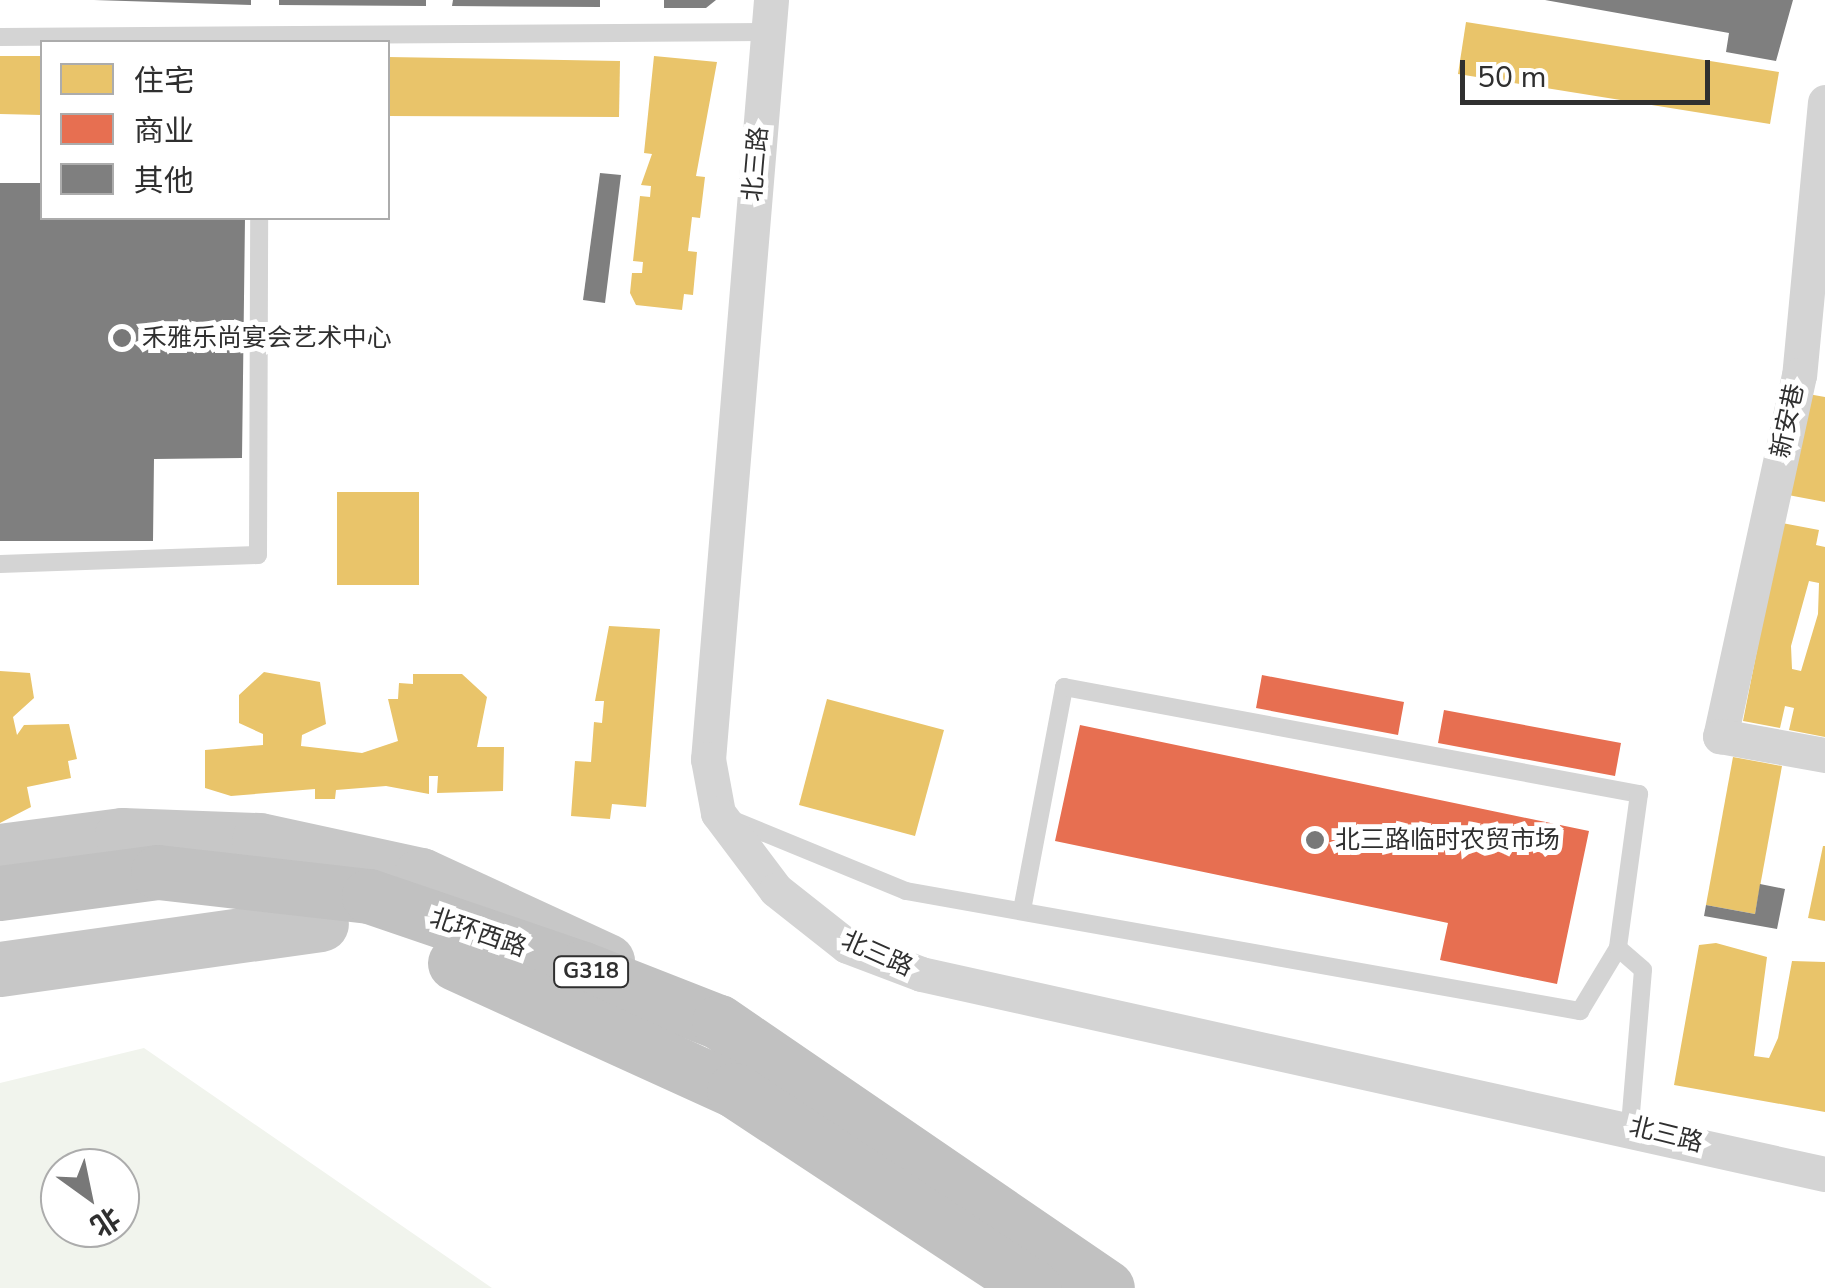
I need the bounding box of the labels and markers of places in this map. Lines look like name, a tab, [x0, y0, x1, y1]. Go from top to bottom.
place label: 禾雅乐尚宴会艺术中心	[142, 323, 392, 353]
marker: 禾雅乐尚宴会艺术中心	[111, 327, 133, 349]
place label: 北三路临时农贸市场	[1335, 825, 1560, 855]
marker: 北三路临时农贸市场	[1304, 829, 1326, 851]

